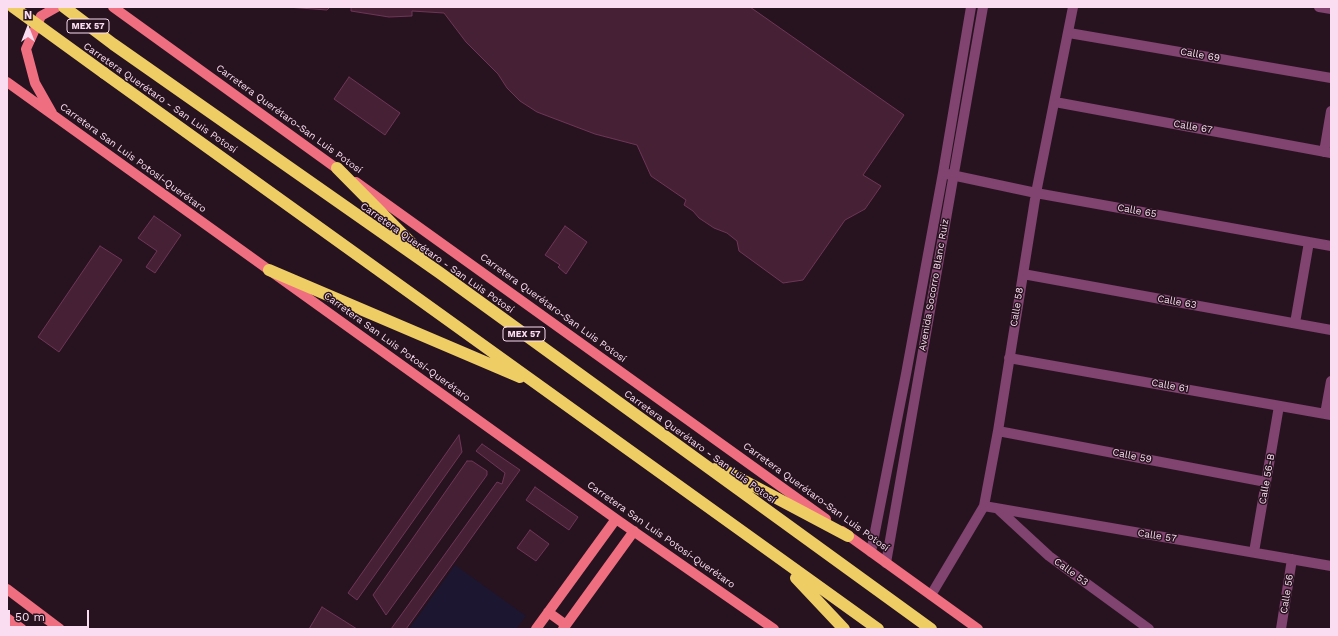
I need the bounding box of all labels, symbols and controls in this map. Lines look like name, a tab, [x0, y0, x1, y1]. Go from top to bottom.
north arrow	[8, 8, 48, 48]
text: N	[24, 9, 32, 22]
road number: MEX 57	[67, 19, 109, 33]
street label: Carretera Querétaro - San Luis Potosí	[81, 40, 239, 156]
street label: Calle 69	[1179, 46, 1221, 64]
street label: Carretera Querétaro-San Luis Potosí	[214, 62, 364, 176]
street label: Carretera San Luis Potosí-Querétaro	[57, 101, 209, 215]
street label: Calle 67	[1173, 118, 1213, 136]
street label: Carretera Querétaro - San Luis Potosí	[358, 200, 516, 316]
street label: Calle 65	[1116, 202, 1158, 220]
street label: Avenida Socorro Blanc Ruiz	[916, 218, 952, 352]
street label: Carretera Querétaro-San Luis Potosí	[478, 251, 628, 365]
street label: Calle 58	[1008, 286, 1026, 328]
street label: Carretera San Luis Potosí-Querétaro	[321, 290, 473, 404]
street label: Calle 63	[1156, 293, 1198, 311]
road number: MEX 57	[503, 327, 545, 341]
street label: Calle 61	[1150, 377, 1190, 395]
street label: Carretera Querétaro - San Luis Potosí	[622, 388, 778, 506]
street label: Carretera Querétaro-San Luis Potosí	[741, 440, 891, 554]
street label: Calle 59	[1111, 446, 1153, 466]
street label: Calle 56-B	[1257, 453, 1277, 505]
street label: Carretera San Luis Potosí-Querétaro	[585, 479, 737, 591]
street label: Calle 57	[1137, 527, 1177, 545]
street label: Calle 53	[1052, 556, 1090, 588]
street label: Calle 56	[1278, 573, 1296, 615]
scale bar	[10, 602, 91, 628]
text: 50 m	[15, 610, 45, 624]

